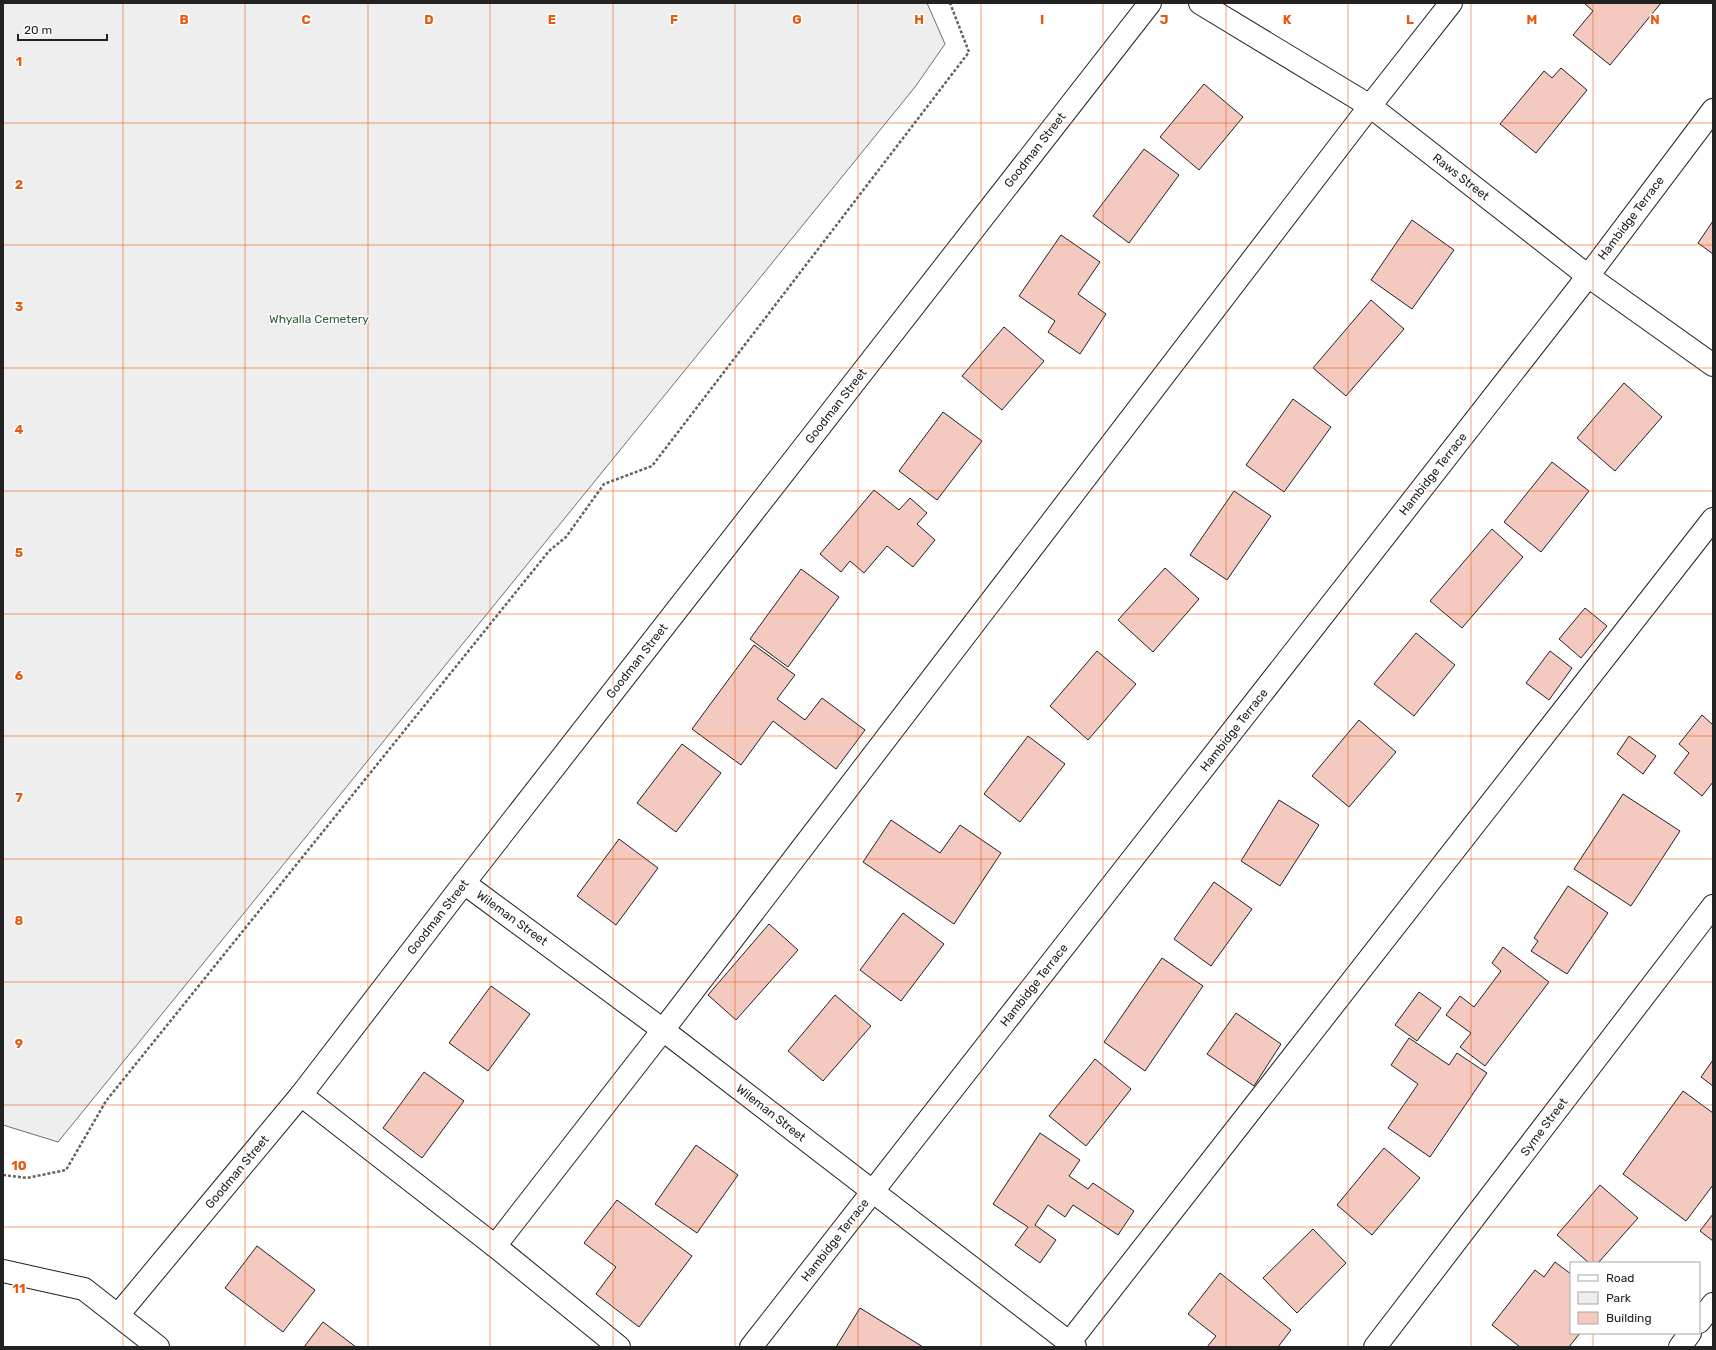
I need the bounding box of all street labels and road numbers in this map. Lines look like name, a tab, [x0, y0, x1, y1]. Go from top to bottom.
street label: Goodman Street	[1001, 109, 1069, 190]
street label: Raws Street	[1430, 151, 1492, 204]
street label: Hambidge Terrace	[1595, 173, 1667, 263]
street label: Goodman Street	[802, 365, 870, 446]
street label: Hambidge Terrace	[1396, 430, 1470, 518]
street label: Goodman Street	[603, 620, 671, 701]
street label: Hambidge Terrace	[1197, 686, 1271, 774]
street label: Goodman Street	[404, 876, 472, 957]
street label: Wileman Street	[474, 888, 550, 949]
street label: Hambidge Terrace	[997, 941, 1071, 1029]
street label: Wileman Street	[733, 1082, 809, 1145]
street label: Syme Street	[1518, 1095, 1571, 1159]
street label: Goodman Street	[202, 1132, 272, 1211]
street label: Hambidge Terrace	[798, 1196, 872, 1284]

